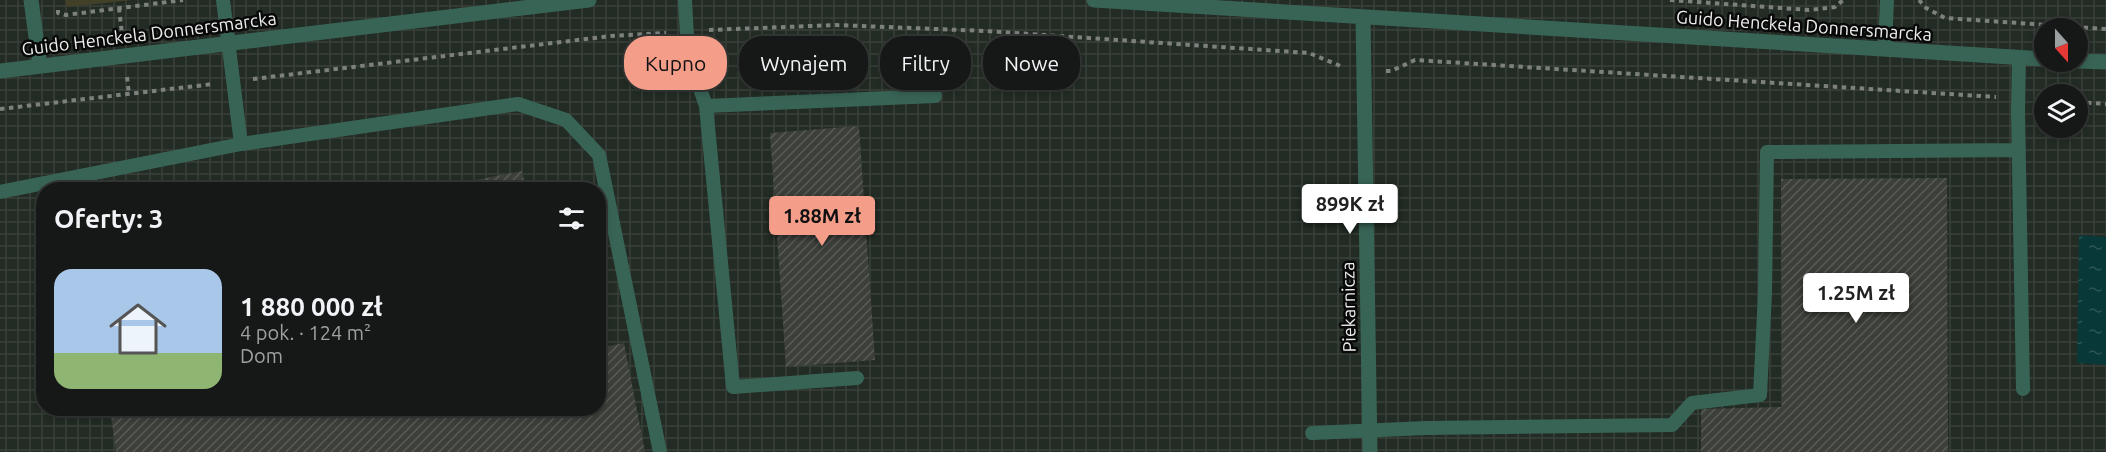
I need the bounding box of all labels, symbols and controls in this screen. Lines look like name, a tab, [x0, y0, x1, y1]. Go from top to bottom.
street label: Guido Henckela Donnersmarcka	[1675, 6, 1933, 44]
street label: Guido Henckela Donnersmarcka	[21, 7, 277, 59]
north arrow	[2034, 18, 2088, 72]
map controls	[2034, 18, 2088, 138]
chip: Kupno	[624, 36, 727, 90]
chip: Wynajem	[739, 36, 868, 90]
chip: Filtry	[880, 36, 971, 90]
chip: Nowe	[983, 36, 1080, 90]
button: layers	[2034, 84, 2088, 138]
pin: 899K zł	[1295, 184, 1405, 235]
text: 899K zł	[1316, 192, 1384, 215]
pin: 1.88M zł	[760, 196, 884, 247]
icon: filters	[555, 202, 588, 235]
text: Oferty: 3	[54, 204, 163, 233]
text: 1.88M zł	[783, 204, 861, 227]
street label: Piekarnicza	[1337, 261, 1359, 353]
pin: 1.25M zł	[1794, 273, 1918, 324]
text: 1.25M zł	[1817, 281, 1895, 304]
text: 1 880 000 zł	[240, 292, 383, 321]
icon: home	[102, 293, 174, 365]
text: 4 pok. · 124 m²	[240, 321, 371, 344]
text: Dom	[240, 344, 283, 367]

